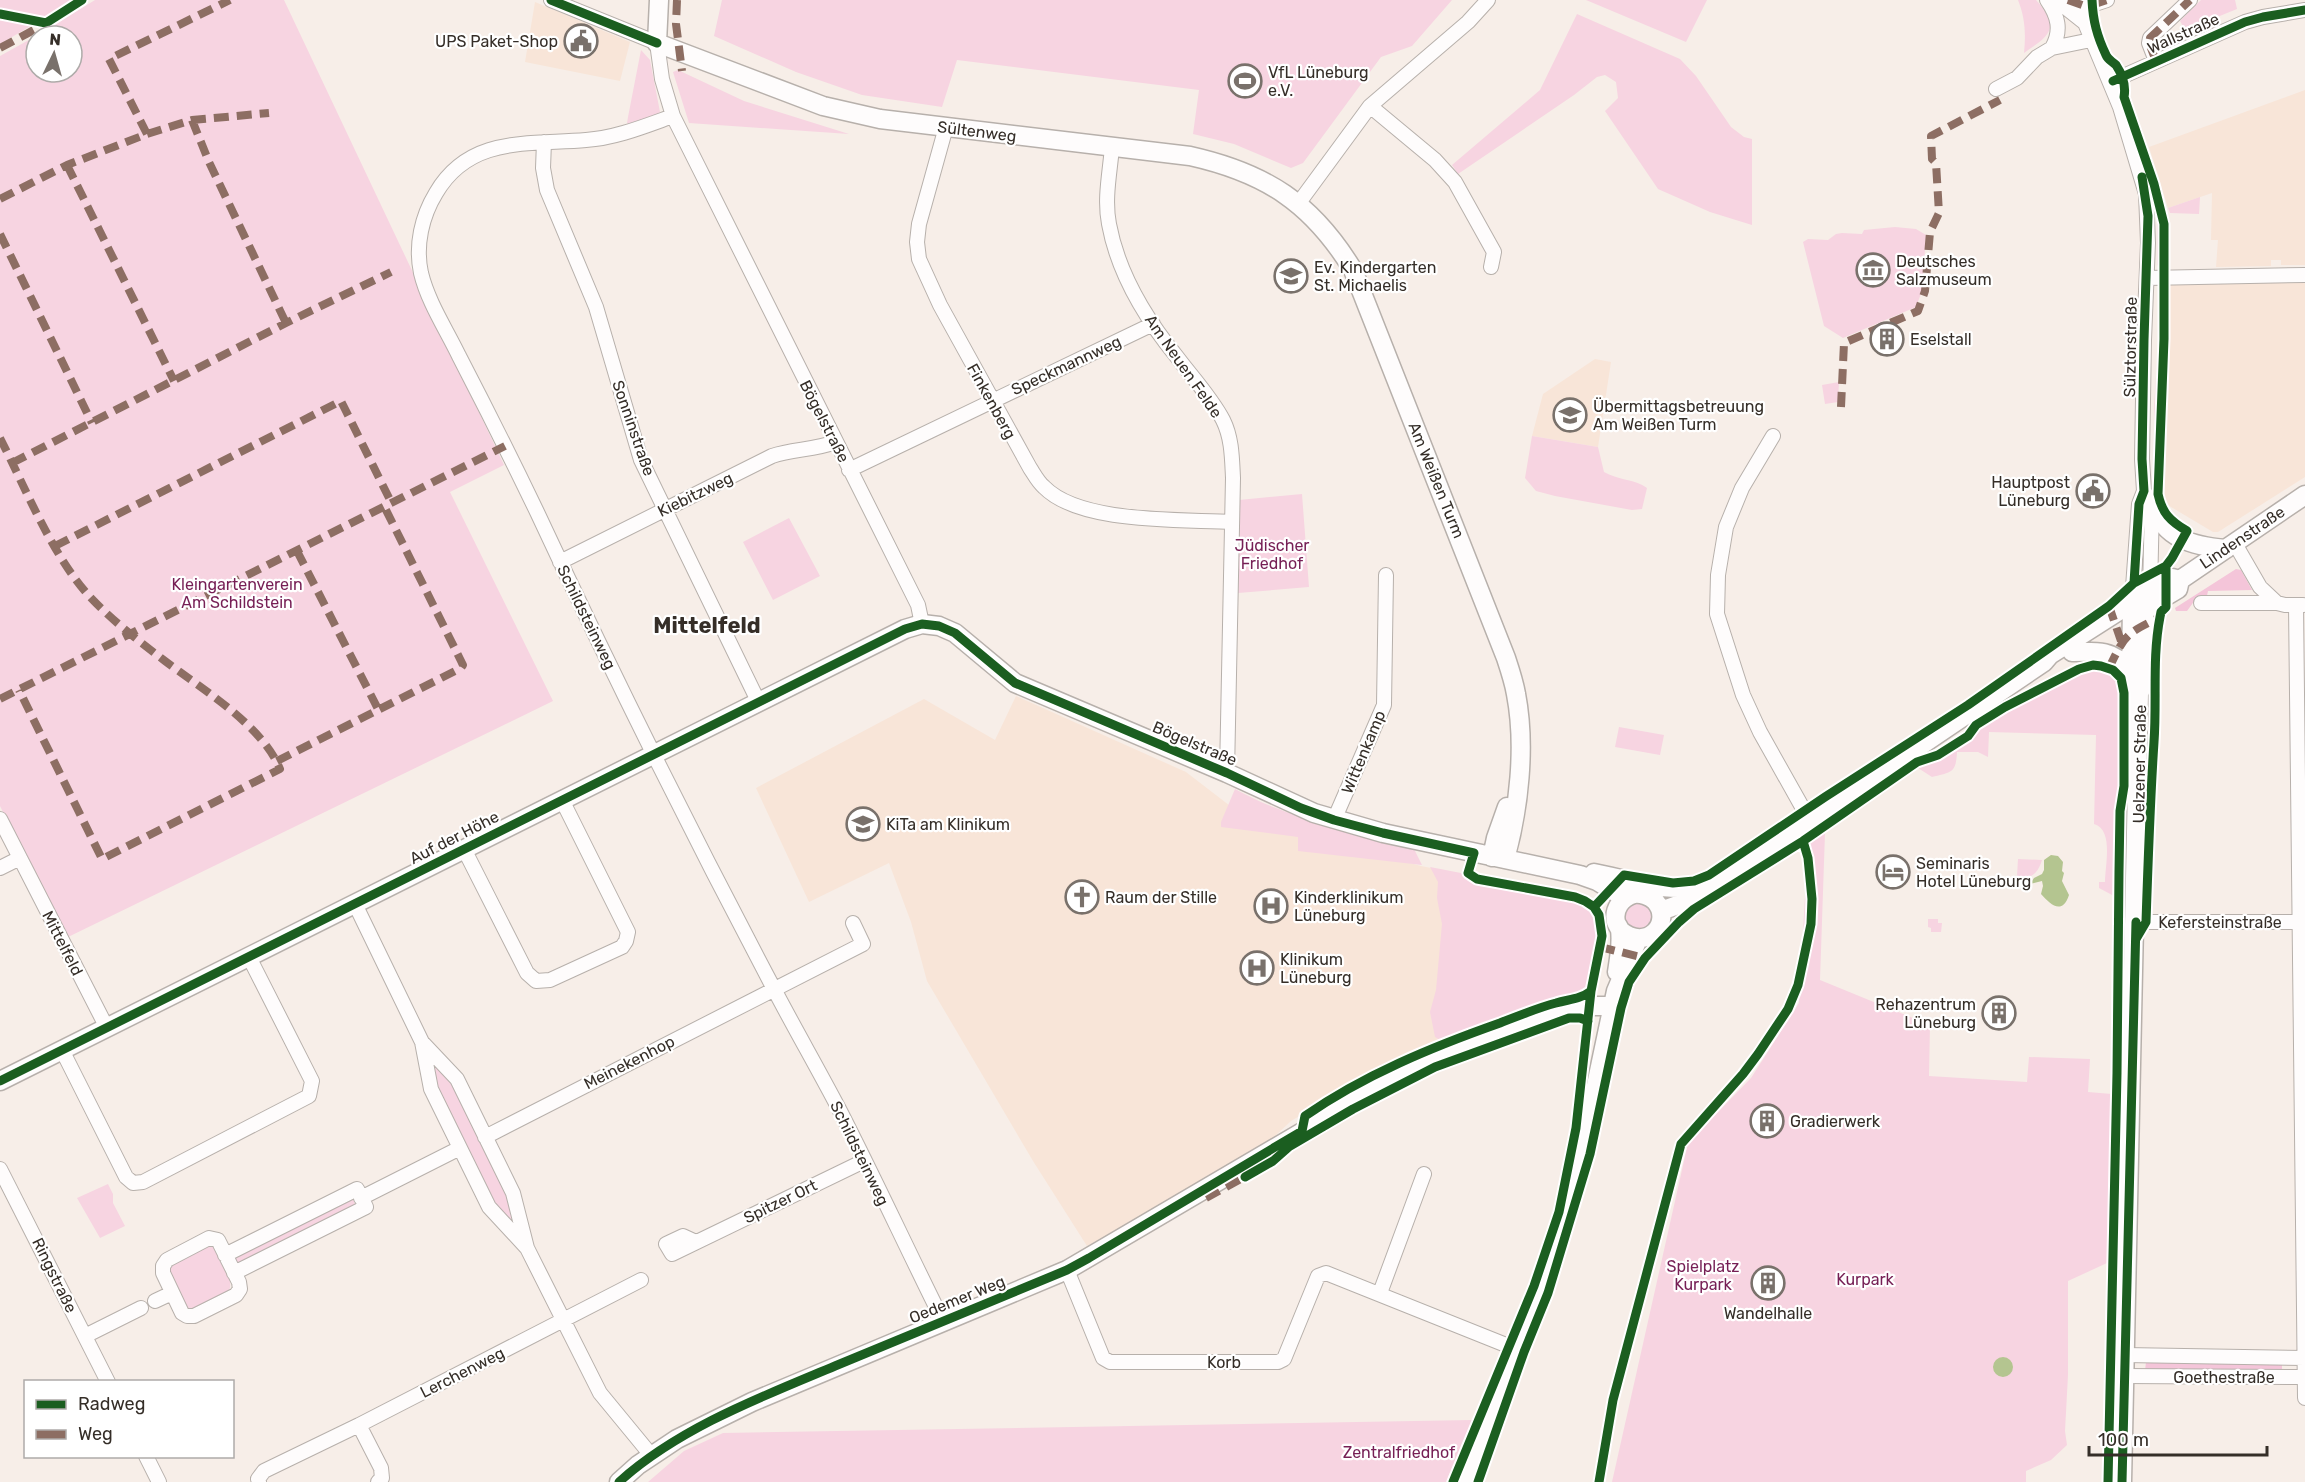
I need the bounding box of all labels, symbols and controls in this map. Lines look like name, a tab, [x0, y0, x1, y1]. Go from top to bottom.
street label: Wallstraße	[2144, 9, 2222, 58]
public building icon: UPS Paket-Shop	[563, 23, 599, 59]
north arrow	[24, 24, 84, 84]
text: N	[49, 30, 62, 50]
place label: UPS Paket-Shop	[435, 32, 558, 51]
sports icon: VfL Lüneburg e.V.	[1227, 63, 1263, 99]
place label: VfL Lüneburg e.V.	[1268, 63, 1369, 100]
street label: Sültenweg	[936, 117, 1018, 146]
museum icon: Deutsches Salzmuseum	[1855, 252, 1891, 288]
place label: Deutsches Salzmuseum	[1896, 252, 1992, 289]
school or university icon: Ev. Kindergarten St. Michaelis	[1273, 258, 1309, 294]
place label: Ev. Kindergarten St. Michaelis	[1314, 258, 1436, 295]
street label: Sülztorstraße	[2120, 296, 2141, 398]
street label: Am Neuen Felde	[1141, 311, 1226, 422]
building icon: Eselstall	[1869, 321, 1905, 357]
place label: Eselstall	[1910, 330, 1972, 349]
street label: Speckmannweg	[1008, 332, 1124, 399]
street label: Finkenberg	[963, 360, 1020, 442]
street label: Bögelstraße	[796, 377, 853, 466]
street label: Sonninstraße	[608, 378, 659, 478]
school or university icon: Übermittagsbetreuung Am Weißen Turm	[1552, 397, 1588, 433]
place label: Übermittagsbetreuung Am Weißen Turm	[1593, 397, 1764, 434]
street label: Am Weißen Turm	[1405, 419, 1468, 541]
street label: Kiebitzweg	[654, 468, 736, 521]
place label: Hauptpost Lüneburg	[1991, 473, 2070, 510]
public building icon: Hauptpost Lüneburg	[2075, 473, 2111, 509]
street label: Lindenstraße	[2196, 502, 2288, 573]
park label: Jüdischer Friedhof	[1235, 536, 1309, 573]
street label: Schildsteinweg	[553, 562, 620, 673]
park label: Kleingartenverein Am Schildstein	[171, 575, 303, 612]
district label: Mittelfeld	[653, 612, 761, 639]
street label: Uelzener Straße	[2129, 704, 2150, 824]
street label: Wittenkamp	[1337, 708, 1390, 797]
street label: Bögelstraße	[1150, 717, 1240, 770]
school or university icon: KiTa am Klinikum	[845, 806, 881, 842]
street label: Auf der Höhe	[407, 807, 502, 868]
place label: KiTa am Klinikum	[886, 815, 1010, 834]
hotel icon: Seminaris Hotel Lüneburg	[1875, 854, 1911, 890]
place label: Seminaris Hotel Lüneburg	[1916, 854, 2031, 891]
church icon: Raum der Stille	[1064, 879, 1100, 915]
place label: Raum der Stille	[1105, 888, 1217, 907]
hospital icon: Kinderklinikum Lüneburg	[1253, 888, 1289, 924]
place label: Kinderklinikum Lüneburg	[1294, 888, 1403, 925]
street label: Mittelfeld	[38, 908, 87, 979]
street label: Kefersteinstraße	[2158, 913, 2282, 932]
hospital icon: Klinikum Lüneburg	[1239, 950, 1275, 986]
place label: Klinikum Lüneburg	[1280, 950, 1352, 987]
place label: Rehazentrum Lüneburg	[1875, 995, 1976, 1032]
building icon: Rehazentrum Lüneburg	[1981, 995, 2017, 1031]
street label: Meinekenhop	[581, 1031, 678, 1093]
street label: Schildsteinweg	[826, 1098, 893, 1209]
building icon: Gradierwerk	[1749, 1103, 1785, 1139]
place label: Gradierwerk	[1790, 1112, 1881, 1131]
street label: Spitzer Ort	[740, 1175, 820, 1227]
street label: Ringstraße	[28, 1235, 81, 1316]
park label: Spielplatz Kurpark	[1667, 1257, 1739, 1294]
building icon: Wandelhalle	[1750, 1265, 1786, 1301]
park label: Kurpark	[1836, 1270, 1895, 1289]
street label: Oedemer Weg	[906, 1272, 1008, 1327]
place label: Wandelhalle	[1724, 1304, 1812, 1323]
street label: Lerchenweg	[417, 1343, 508, 1402]
street label: Korb	[1207, 1353, 1241, 1372]
street label: Goethestraße	[2173, 1368, 2275, 1387]
legend	[24, 1380, 234, 1458]
text: Radweg	[78, 1393, 145, 1415]
scale bar	[2089, 1419, 2268, 1457]
text: Weg	[78, 1423, 113, 1445]
text: 100 m	[2098, 1429, 2149, 1451]
park label: Zentralfriedhof	[1343, 1443, 1456, 1462]

